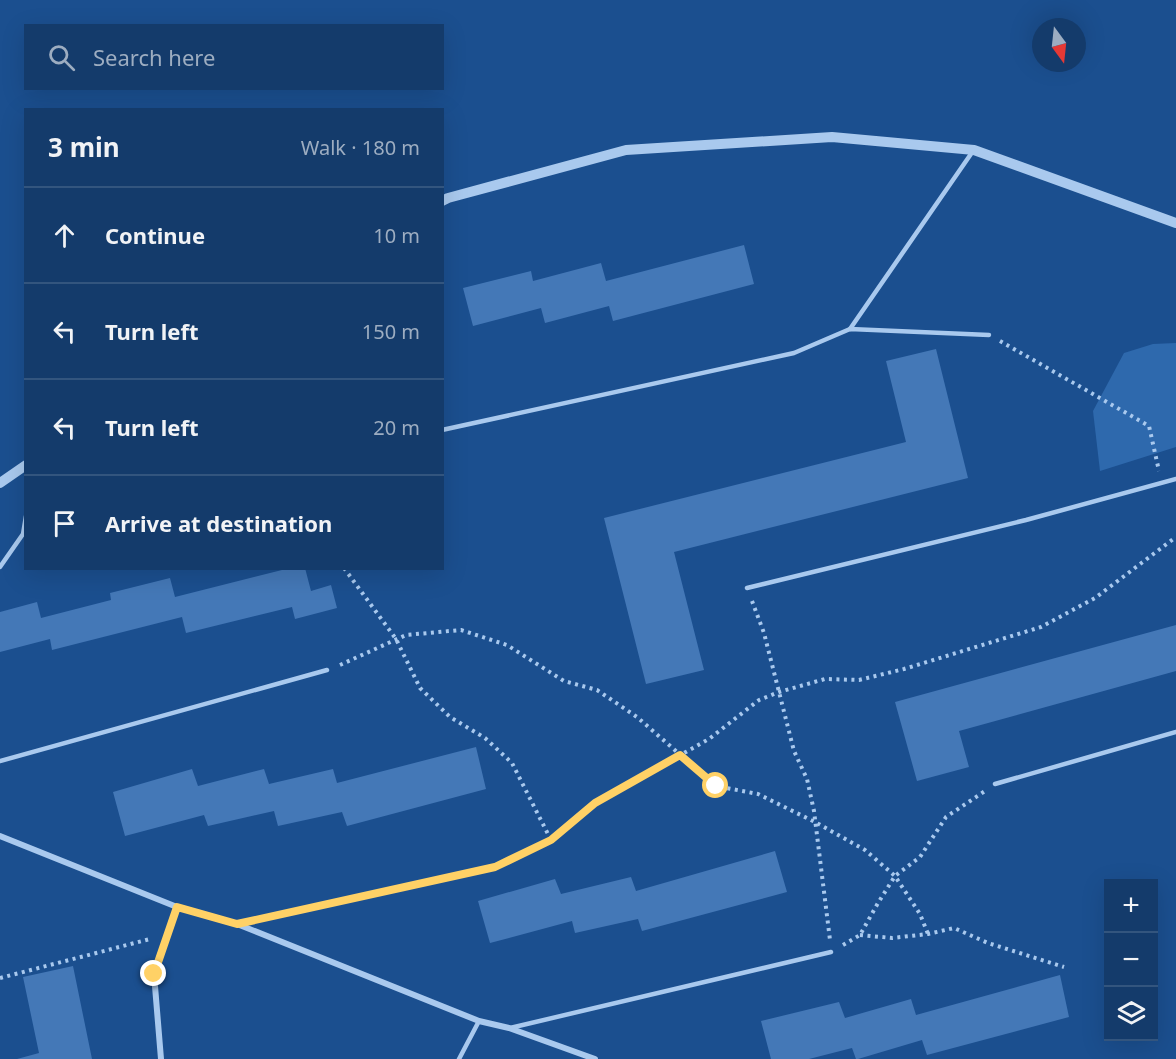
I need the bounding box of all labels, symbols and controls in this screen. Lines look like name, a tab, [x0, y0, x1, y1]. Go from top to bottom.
north arrow	[1032, 18, 1086, 72]
search box	[24, 24, 444, 90]
icon: search	[45, 41, 78, 74]
text: Search here	[93, 42, 215, 72]
text: 3 min	[48, 129, 120, 165]
text: Walk · 180 m	[301, 134, 420, 161]
icon: ahead	[48, 219, 81, 252]
text: Continue	[105, 220, 205, 250]
text: 10 m	[373, 222, 420, 249]
icon: left	[48, 315, 81, 348]
text: Turn left	[105, 316, 199, 346]
text: 150 m	[362, 318, 420, 345]
icon: left	[48, 411, 81, 444]
text: Turn left	[105, 412, 199, 442]
text: 20 m	[373, 414, 420, 441]
icon: arrive	[48, 507, 81, 540]
text: Arrive at destination	[105, 508, 332, 538]
route start	[702, 772, 728, 798]
map controls	[1104, 879, 1158, 1041]
button: +	[1104, 879, 1158, 933]
button: −	[1104, 933, 1158, 987]
route end	[140, 960, 166, 986]
button: layers	[1104, 987, 1158, 1041]

